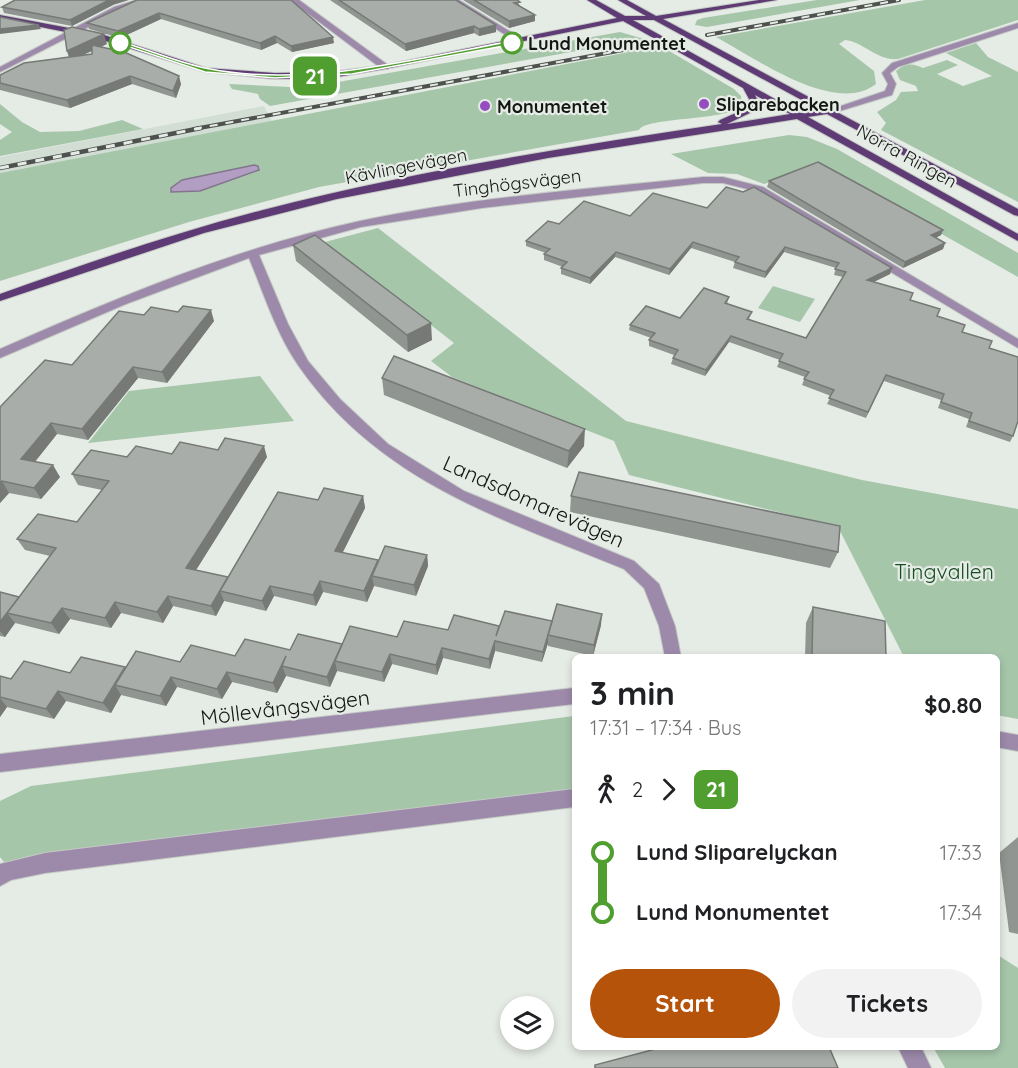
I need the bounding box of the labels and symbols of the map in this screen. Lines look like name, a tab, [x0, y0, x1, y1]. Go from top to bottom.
unlabelled marker	[109, 32, 131, 54]
marker: Lund Monumentet	[501, 32, 523, 54]
place label: Lund Monumentet	[528, 32, 686, 55]
line badge: 21	[288, 56, 342, 96]
place label: Sliparebacken	[716, 93, 840, 116]
place label: Monumentet	[497, 95, 607, 118]
marker: Sliparebacken	[697, 97, 711, 111]
marker: Monumentet	[478, 99, 492, 113]
street label: Norra Ringen	[853, 119, 961, 193]
street label: Kävlingevägen	[343, 143, 469, 189]
street label: Tinghögsvägen	[452, 164, 582, 202]
street label: Landsdomarevägen	[439, 449, 629, 553]
park label: Tingvallen	[894, 558, 994, 584]
street label: Möllevångsvägen	[199, 684, 371, 730]

